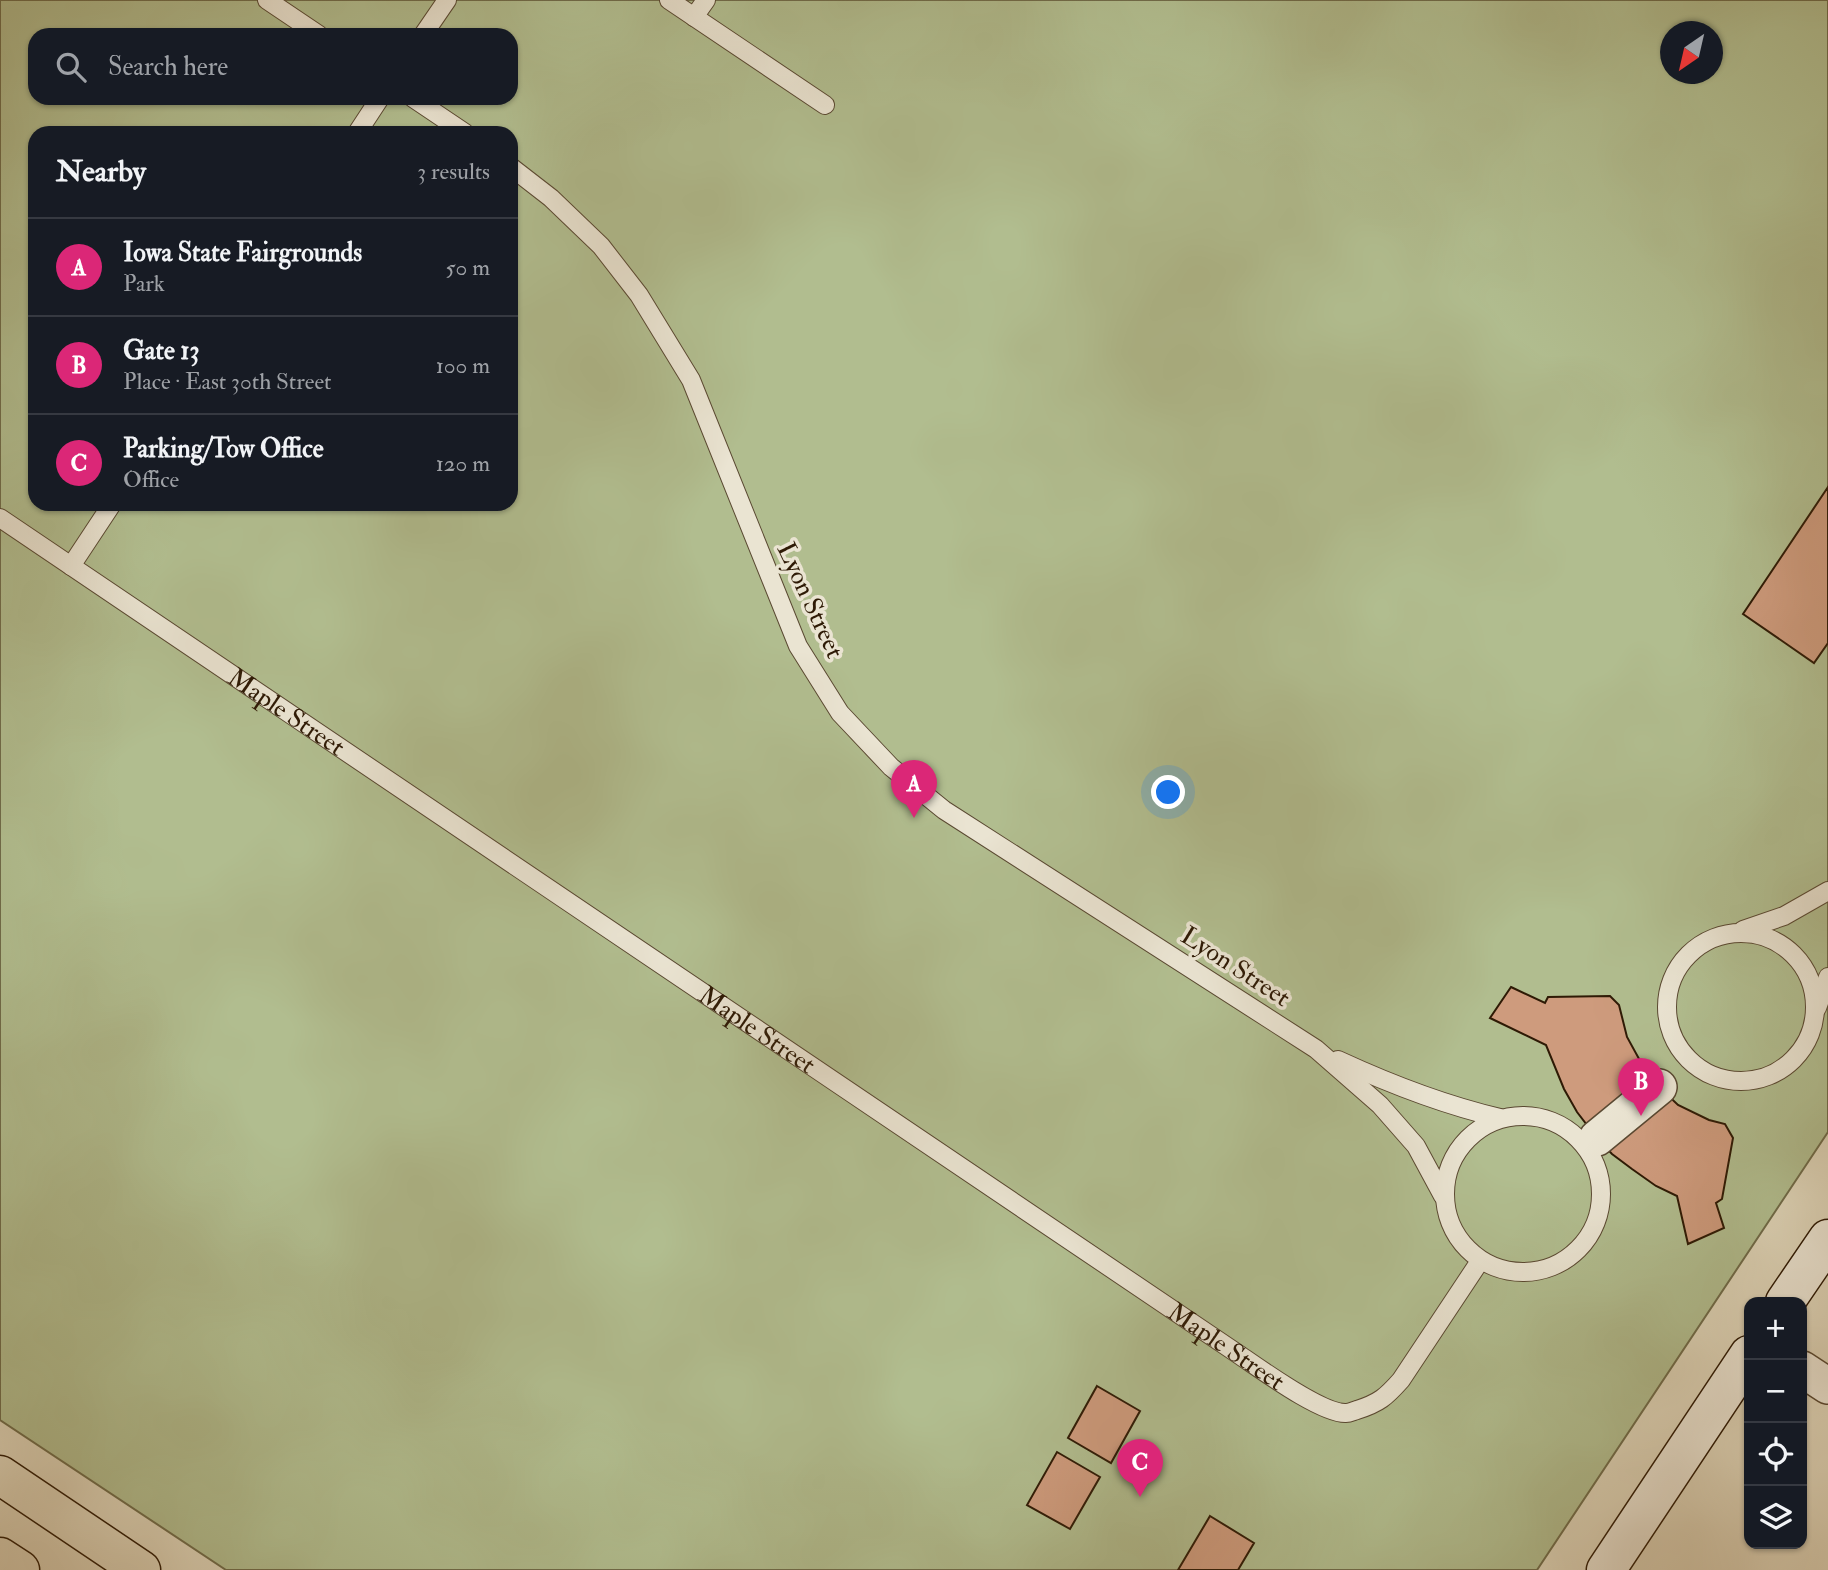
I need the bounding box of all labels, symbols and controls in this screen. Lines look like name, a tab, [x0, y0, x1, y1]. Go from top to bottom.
north arrow	[1660, 21, 1723, 84]
search box	[28, 28, 518, 105]
icon: search	[52, 48, 90, 86]
text: Search here	[108, 51, 228, 83]
text: Nearby	[56, 153, 146, 190]
text: 3 results	[417, 157, 490, 186]
text: Iowa State Fairgrounds	[123, 237, 362, 269]
text: A	[72, 253, 86, 282]
text: 50 m	[446, 253, 490, 282]
text: Park	[123, 269, 165, 298]
text: Gate 13	[123, 335, 200, 367]
text: B	[71, 351, 87, 380]
text: 100 m	[436, 351, 490, 380]
text: Place · East 30th Street	[123, 367, 332, 396]
text: Parking/Tow Office	[123, 433, 324, 465]
text: C	[71, 449, 87, 478]
text: 120 m	[436, 449, 490, 478]
text: Office	[123, 465, 179, 494]
street label: Lyon Street	[769, 537, 851, 663]
street label: Maple Street	[222, 662, 351, 763]
pin: A	[891, 760, 937, 818]
your location	[1151, 775, 1185, 809]
street label: Lyon Street	[1175, 920, 1296, 1014]
street label: Maple Street	[692, 979, 822, 1081]
pin: B	[1618, 1058, 1664, 1116]
street label: Maple Street	[1161, 1296, 1290, 1398]
map controls	[1744, 1297, 1807, 1549]
button: +	[1744, 1297, 1807, 1360]
button: −	[1744, 1360, 1807, 1423]
button: locate	[1744, 1423, 1807, 1486]
pin: C	[1117, 1439, 1163, 1497]
button: layers	[1744, 1486, 1807, 1549]

